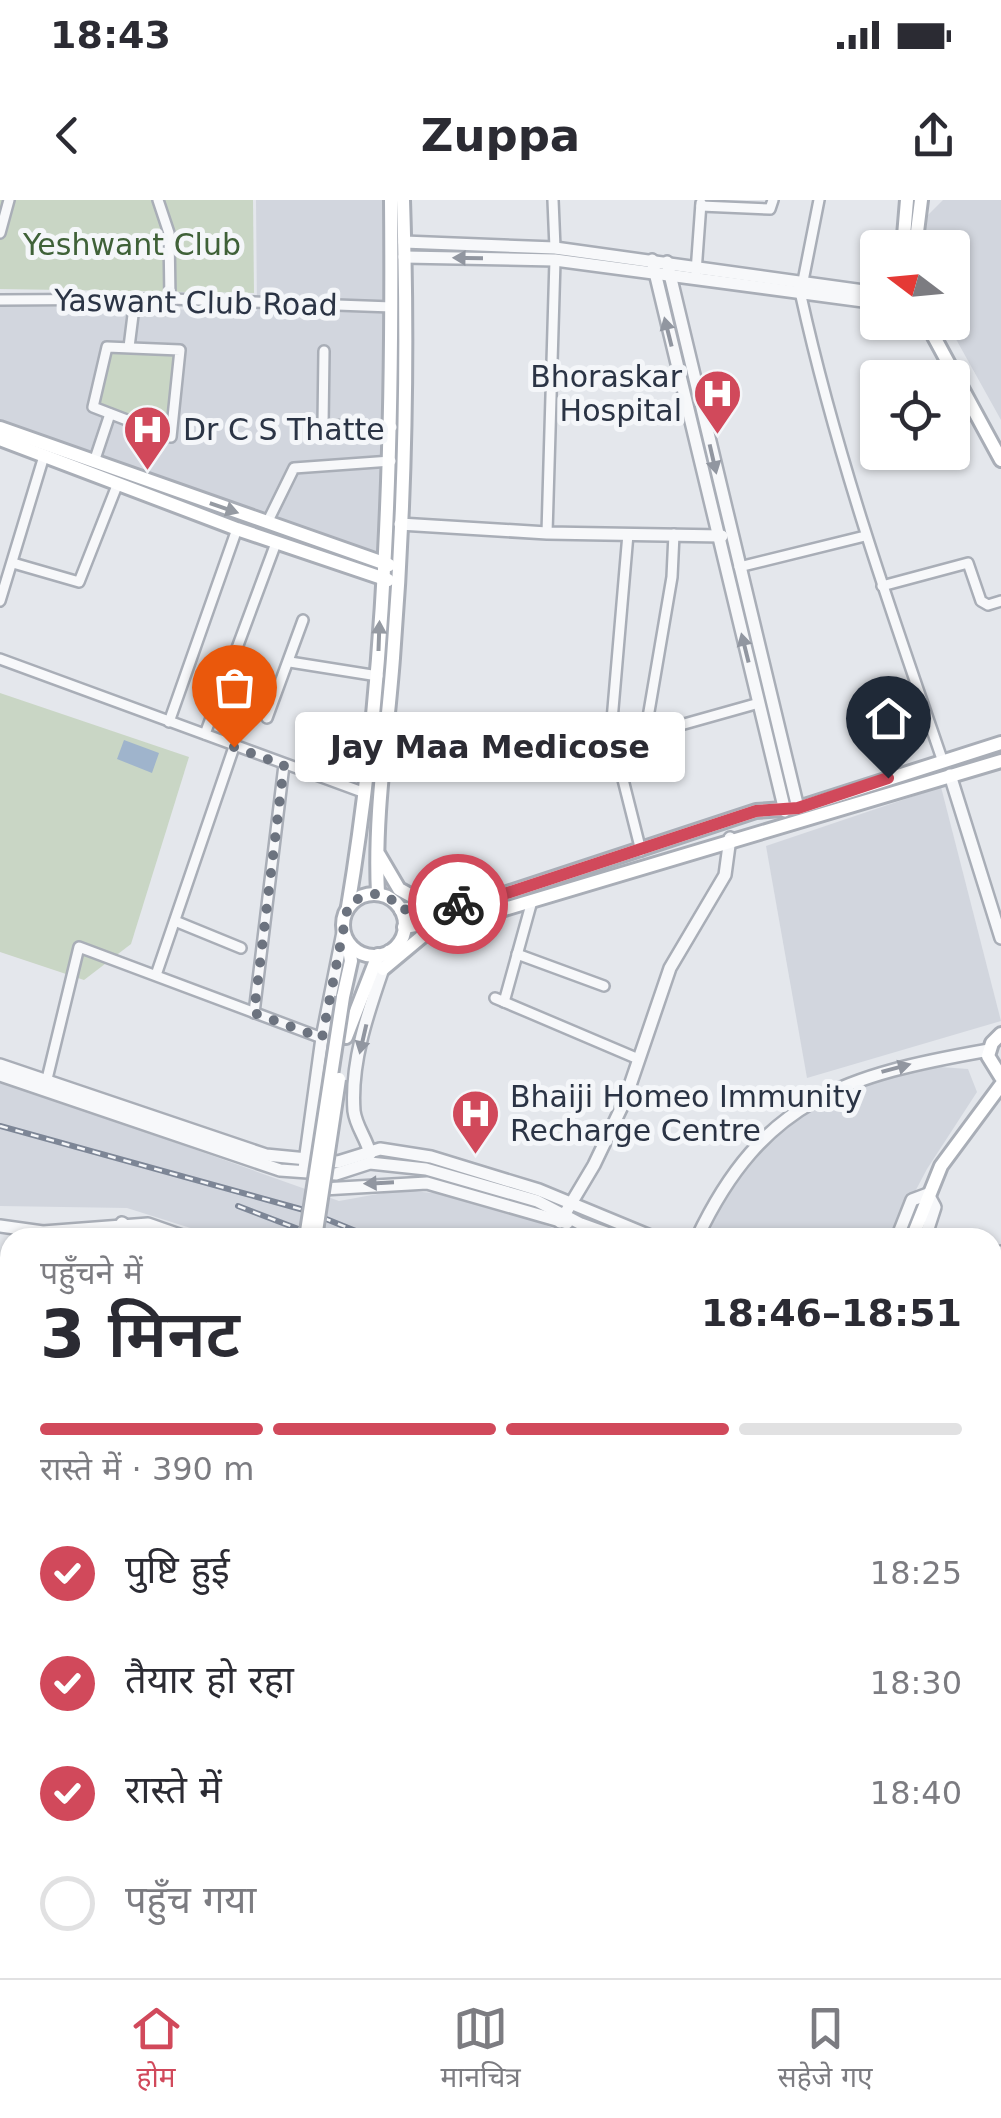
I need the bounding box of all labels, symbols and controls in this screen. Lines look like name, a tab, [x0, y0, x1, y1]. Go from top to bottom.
text: 18:43	[50, 13, 171, 57]
icon: back	[40, 108, 95, 163]
icon: share	[906, 108, 961, 163]
text: Zuppa	[421, 109, 580, 162]
park label: Yeshwant Club	[22, 227, 241, 262]
north arrow	[860, 230, 970, 340]
map controls	[860, 230, 970, 470]
one-way arrow	[452, 250, 483, 266]
street label: Yaswant Club Road	[53, 283, 338, 322]
one-way arrow	[660, 316, 675, 347]
place label: Bhoraskar Hospital	[530, 359, 683, 428]
button: locate	[860, 360, 970, 470]
hospital icon: Bhoraskar Hospital	[691, 368, 743, 436]
hospital icon: Dr C S Thatte	[122, 404, 174, 472]
place label: Dr C S Thatte	[183, 412, 385, 447]
one-way arrow	[706, 444, 721, 475]
one-way arrow	[209, 501, 239, 516]
one-way arrow	[372, 620, 388, 652]
one-way arrow	[737, 632, 752, 663]
pin	[192, 645, 277, 748]
icon: bag	[207, 660, 262, 715]
pin	[846, 676, 931, 779]
icon: home	[861, 691, 916, 746]
callout: Jay Maa Medicose	[294, 712, 684, 782]
text: Jay Maa Medicose	[330, 728, 650, 766]
courier	[408, 854, 508, 954]
icon: bike	[431, 877, 486, 932]
one-way arrow	[354, 1024, 370, 1055]
one-way arrow	[881, 1059, 912, 1075]
place label: Bhaiji Homeo Immunity Recharge Centre	[510, 1079, 862, 1148]
hospital icon: Bhaiji Homeo Immunity Recharge Centre	[449, 1088, 501, 1156]
one-way arrow	[363, 1175, 395, 1191]
text: पहुँचने में	[40, 1254, 143, 1292]
text: 18:46–18:51	[701, 1291, 962, 1335]
text: 3 मिनट	[40, 1297, 240, 1372]
text: रास्ते में · 390 m	[40, 1450, 254, 1488]
icon: check	[40, 1546, 95, 1601]
text: पुष्टि हुई	[125, 1548, 230, 1592]
text: 18:25	[870, 1554, 962, 1592]
icon: check	[40, 1656, 95, 1711]
text: तैयार हो रहा	[125, 1658, 294, 1702]
text: 18:30	[870, 1664, 962, 1702]
icon: check	[40, 1766, 95, 1821]
text: रास्ते में	[125, 1768, 222, 1812]
text: 18:40	[870, 1774, 962, 1812]
text: पहुँच गया	[125, 1878, 256, 1922]
tab: होम	[129, 2001, 184, 2098]
tab: मानचित्र	[441, 2001, 521, 2098]
tab: सहेजे गए	[778, 2001, 872, 2098]

